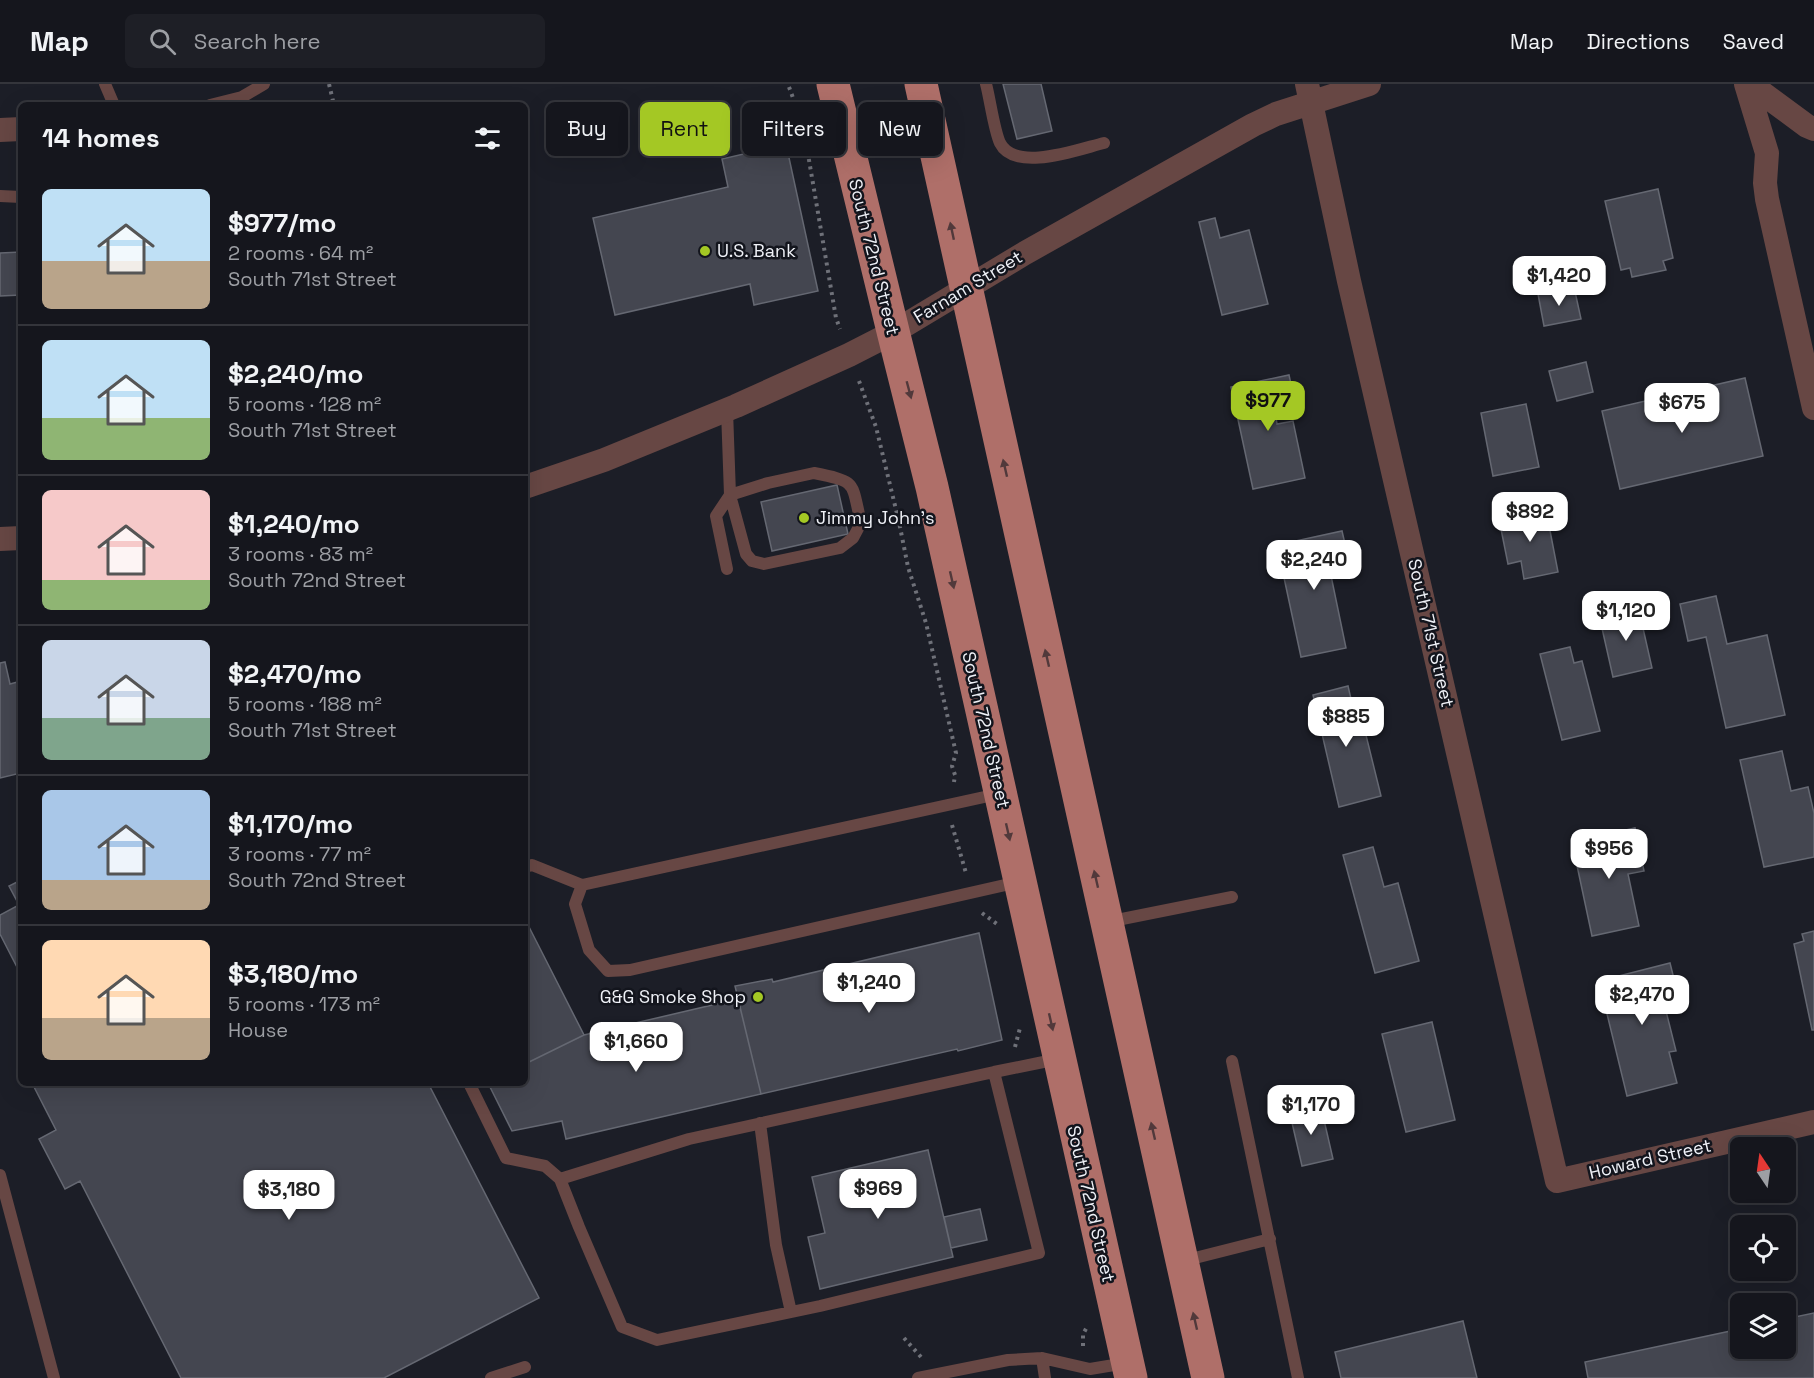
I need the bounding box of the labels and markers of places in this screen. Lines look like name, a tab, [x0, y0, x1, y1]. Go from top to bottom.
place label: U.S. Bank	[717, 239, 796, 262]
marker: U.S. Bank	[698, 244, 712, 258]
pin: $1,420	[1510, 256, 1608, 307]
pin: $977	[1232, 381, 1304, 432]
pin: $675	[1646, 383, 1718, 434]
pin: $892	[1494, 492, 1566, 543]
place label: Jimmy John's	[816, 506, 934, 529]
marker: Jimmy John's	[797, 511, 811, 525]
pin: $2,240	[1265, 540, 1363, 591]
pin: $1,120	[1577, 591, 1675, 642]
pin: $885	[1310, 697, 1382, 748]
pin: $956	[1573, 829, 1645, 880]
pin: $1,240	[820, 963, 918, 1014]
pin: $2,470	[1593, 975, 1691, 1026]
place label: G&G Smoke Shop	[600, 985, 746, 1008]
marker: G&G Smoke Shop	[751, 990, 765, 1004]
pin: $1,660	[587, 1022, 685, 1073]
pin: $1,170	[1262, 1085, 1360, 1136]
pin: $969	[842, 1169, 914, 1220]
pin: $3,180	[240, 1170, 338, 1221]

